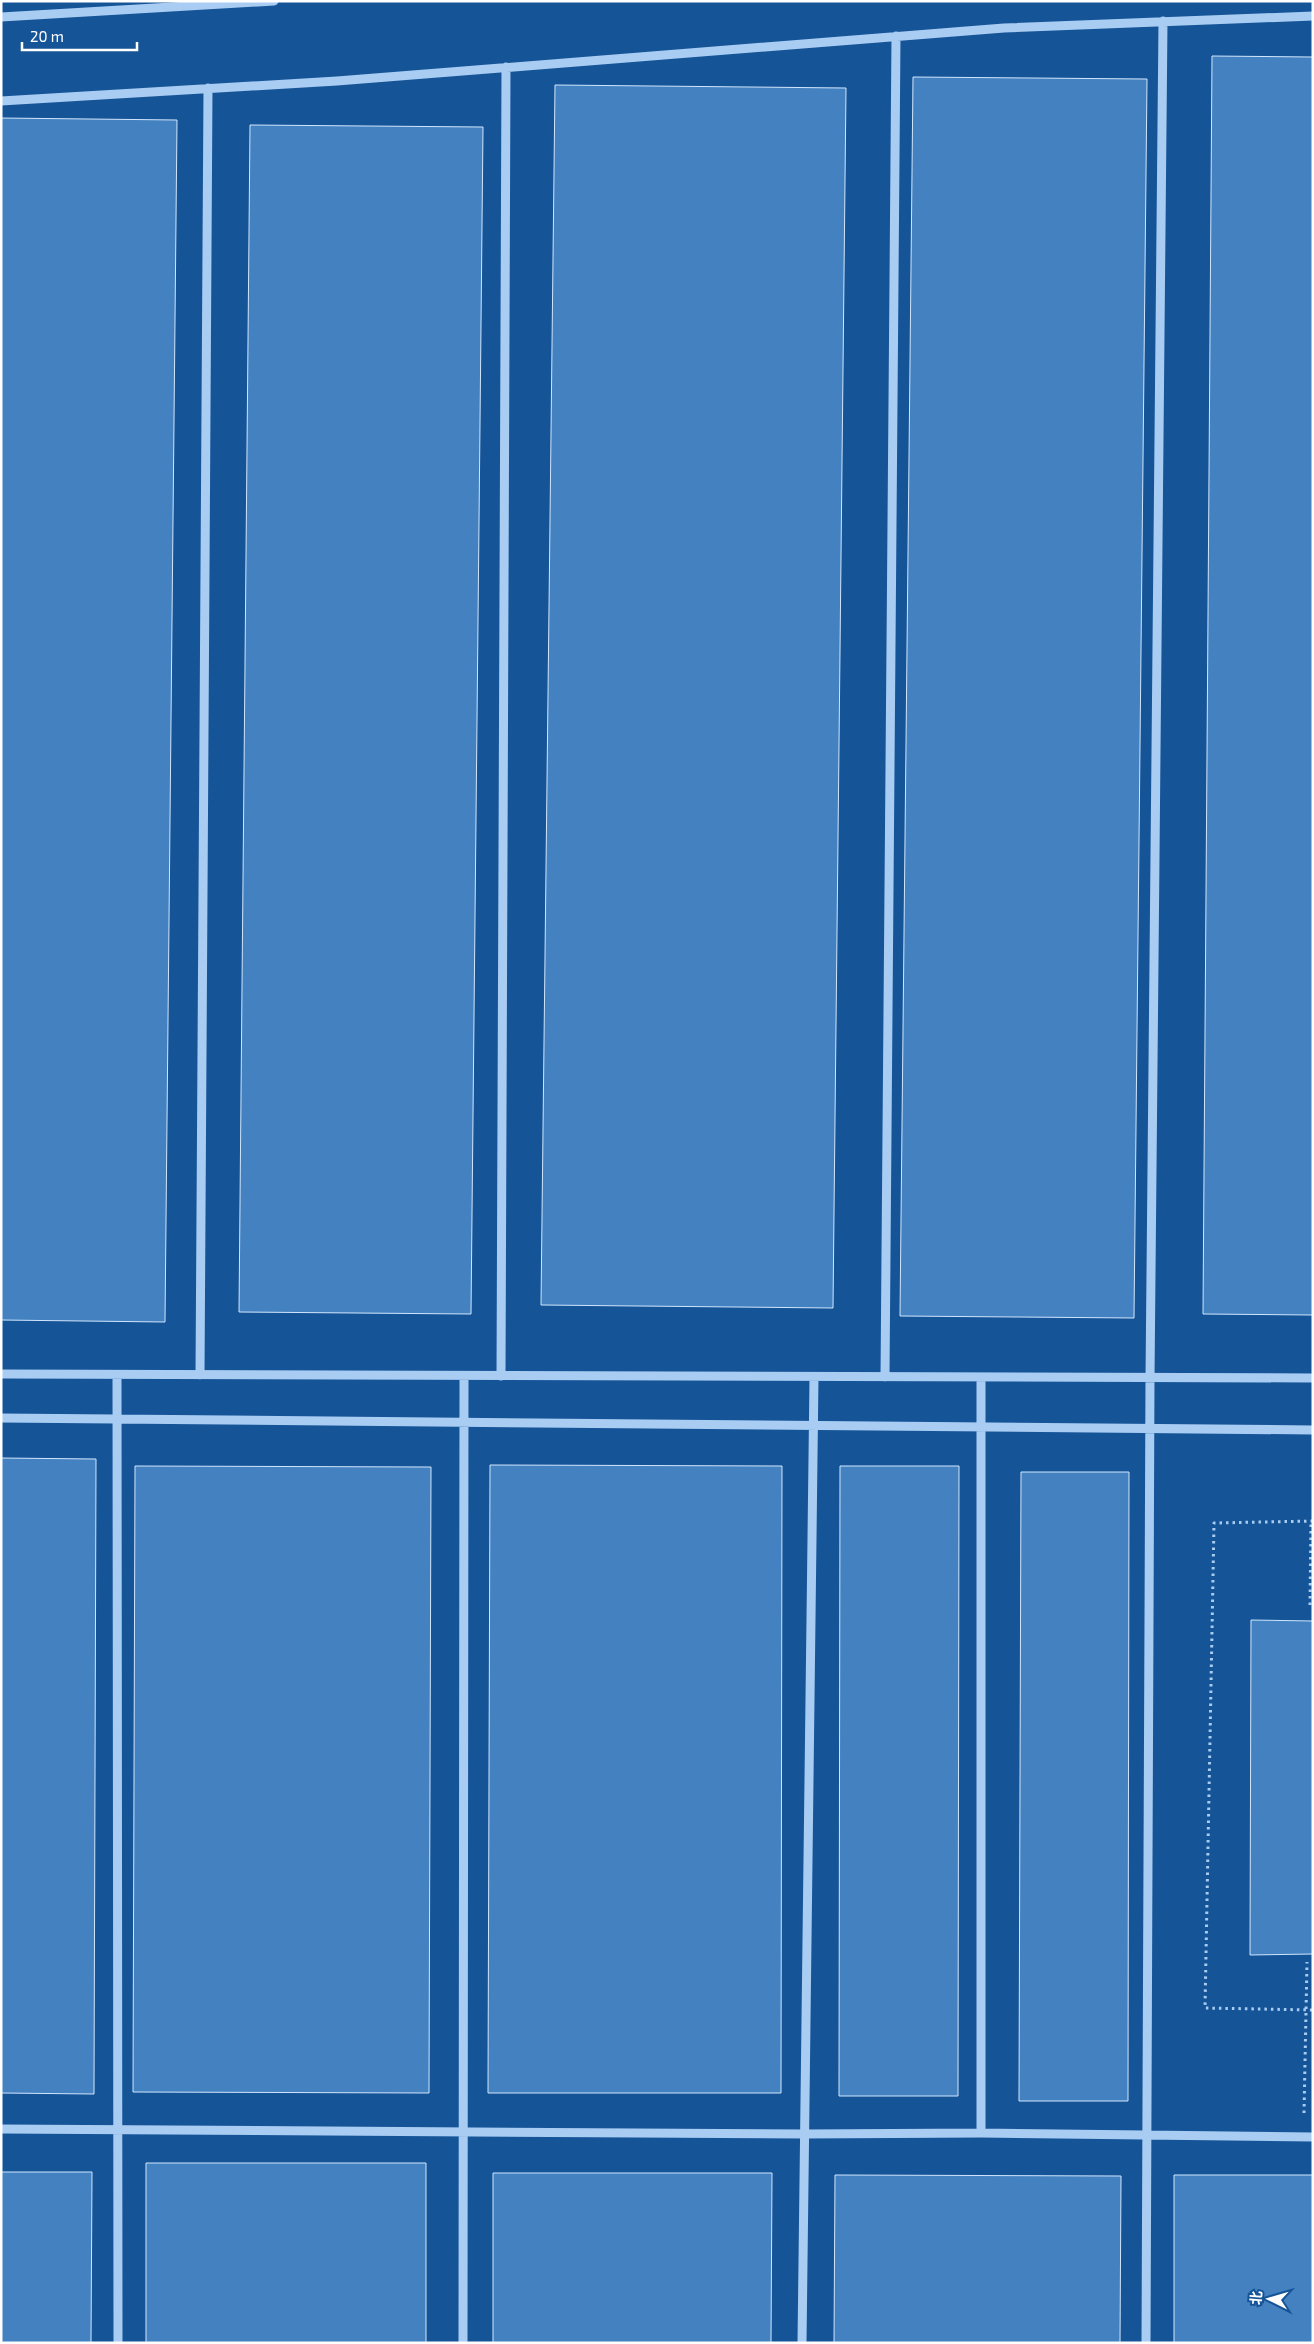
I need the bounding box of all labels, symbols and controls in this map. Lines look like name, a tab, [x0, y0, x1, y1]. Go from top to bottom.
scale bar	[22, 20, 138, 52]
text: 20 m	[30, 27, 64, 45]
north arrow	[1244, 2274, 1294, 2324]
text: 北	[1246, 2290, 1265, 2306]

